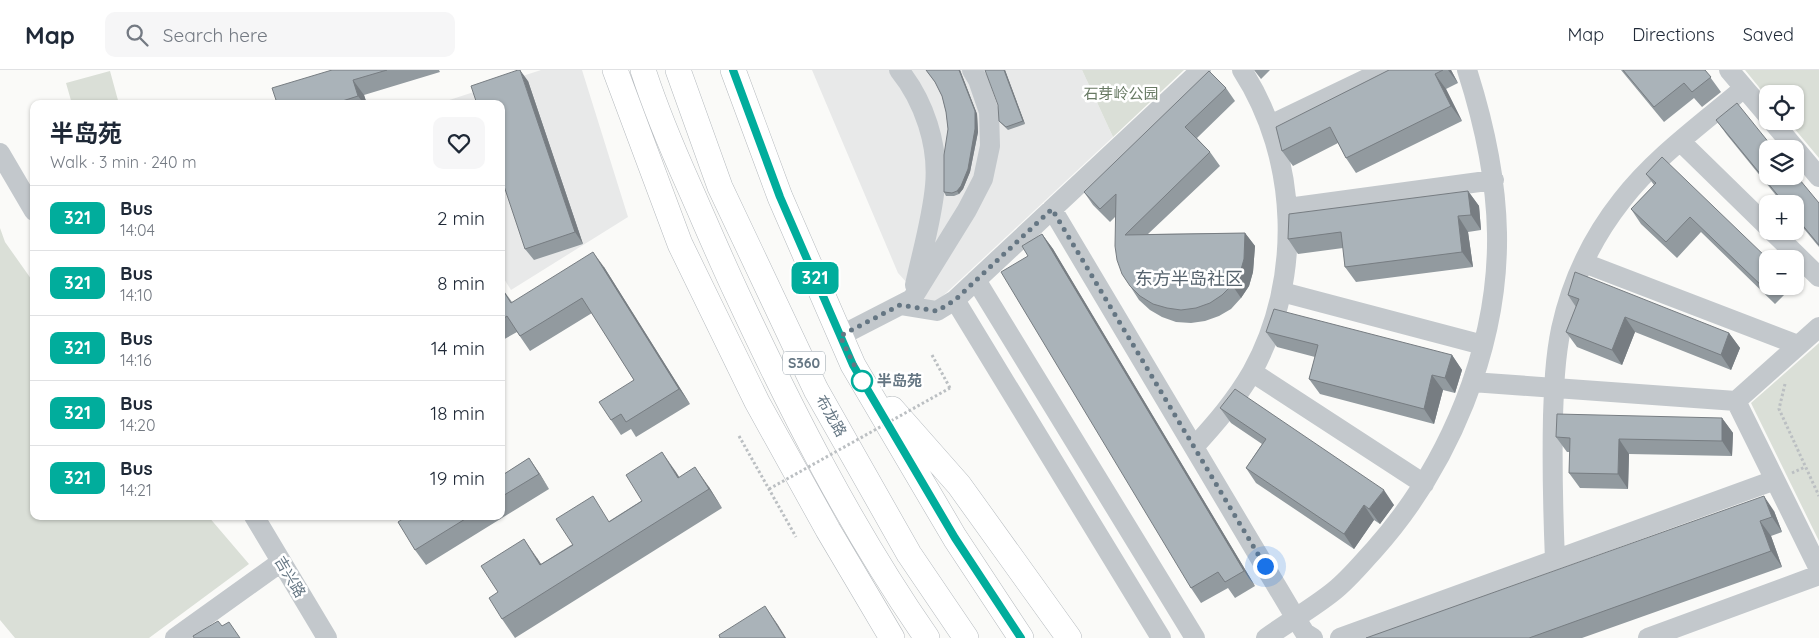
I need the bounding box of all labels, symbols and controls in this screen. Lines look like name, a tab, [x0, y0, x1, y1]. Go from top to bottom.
search box	[105, 12, 455, 57]
text: Map	[25, 20, 75, 50]
icon: search	[123, 21, 151, 49]
text: Search here	[163, 23, 268, 47]
text: Map	[1567, 23, 1604, 46]
text: Directions	[1632, 23, 1715, 46]
text: Saved	[1743, 23, 1794, 46]
park label: 石芽岭公园	[1083, 84, 1159, 103]
map controls	[1759, 85, 1804, 295]
button: locate	[1759, 85, 1804, 130]
button: heart	[433, 117, 485, 169]
text: 半岛苑	[50, 118, 122, 148]
button: layers	[1759, 140, 1804, 185]
text: Walk · 3 min · 240 m	[50, 152, 197, 172]
button: +	[1759, 195, 1804, 240]
text: Bus	[120, 196, 153, 220]
text: 321	[64, 206, 91, 229]
text: 2 min	[437, 206, 485, 230]
text: 14:04	[120, 220, 155, 240]
button: −	[1759, 250, 1804, 295]
text: Bus	[120, 261, 153, 285]
line badge: 321	[786, 262, 844, 294]
text: 321	[802, 266, 828, 289]
district label: 东方半岛社区	[1135, 267, 1243, 290]
text: 321	[64, 271, 91, 294]
text: 8 min	[437, 271, 485, 295]
text: 14:10	[120, 285, 153, 305]
text: Bus	[120, 326, 153, 350]
text: 321	[64, 336, 91, 359]
text: 14 min	[431, 336, 485, 360]
text: 14:16	[120, 350, 152, 370]
road number: S360	[783, 352, 825, 374]
marker: 半岛苑	[851, 370, 873, 392]
place label: 半岛苑	[877, 371, 922, 390]
text: Bus	[120, 391, 153, 415]
street label: 布龙路	[812, 392, 851, 440]
text: 321	[64, 401, 91, 424]
text: 18 min	[430, 401, 485, 425]
text: 14:20	[120, 415, 156, 435]
text: Bus	[120, 456, 153, 480]
text: 321	[64, 466, 91, 489]
text: 19 min	[430, 466, 485, 490]
text: 14:21	[120, 480, 152, 500]
street label: 吉兴路	[271, 553, 310, 601]
your location	[1253, 554, 1278, 579]

